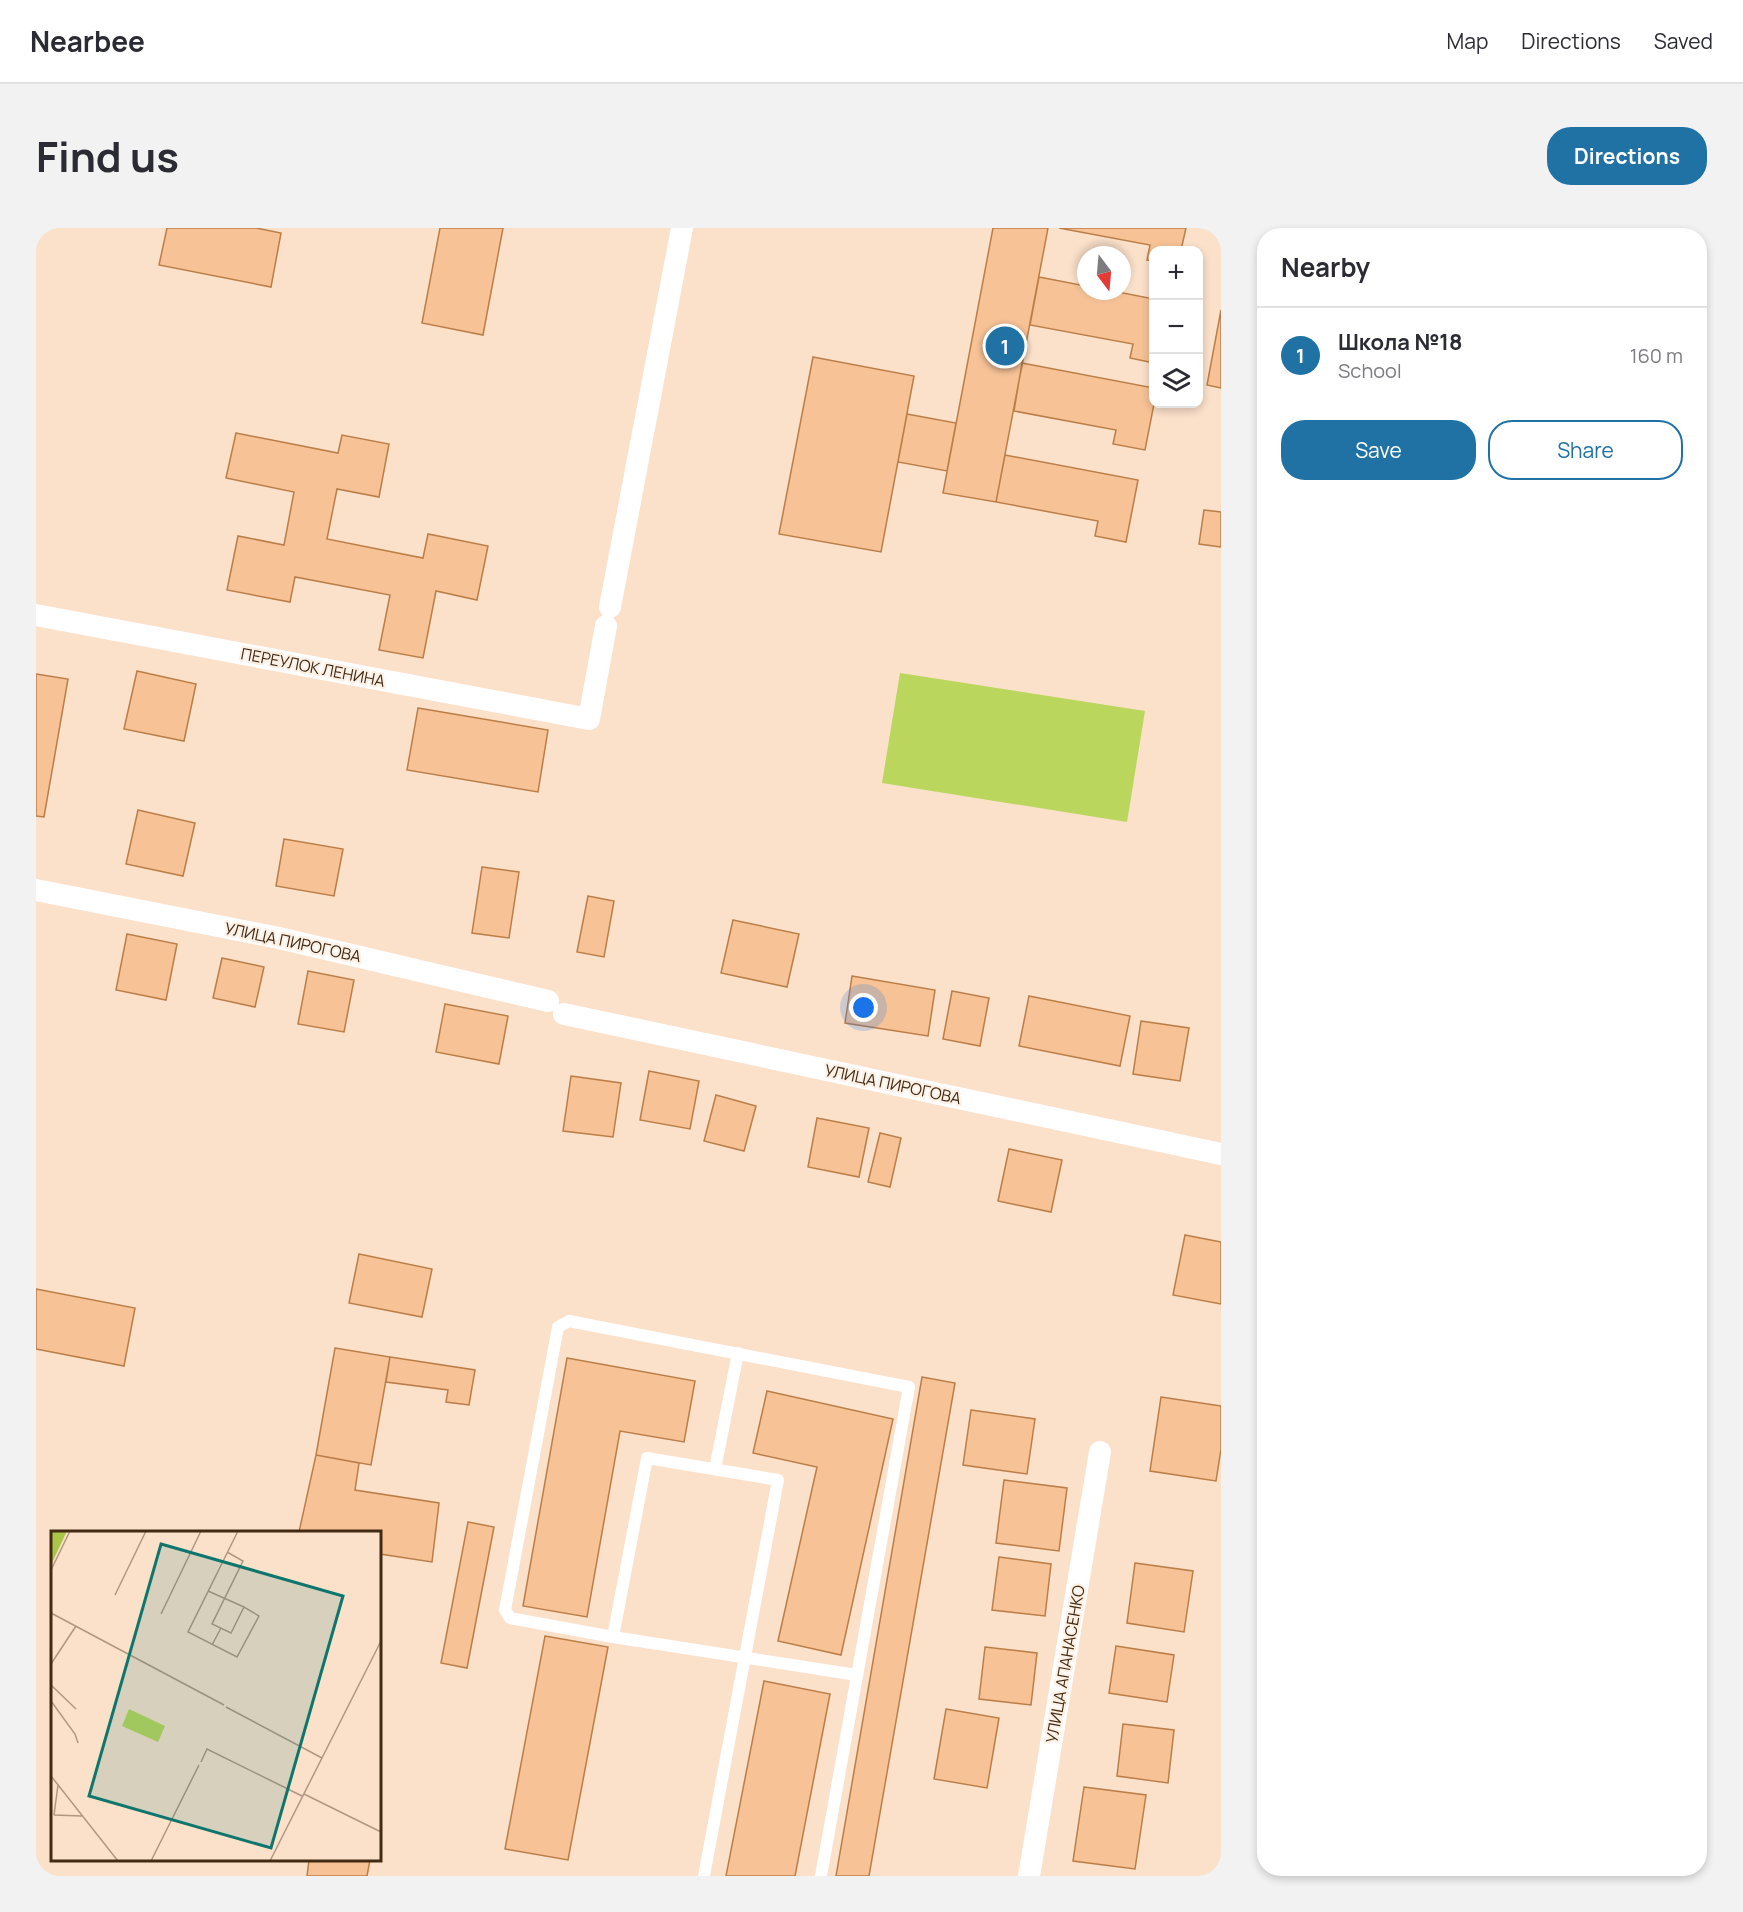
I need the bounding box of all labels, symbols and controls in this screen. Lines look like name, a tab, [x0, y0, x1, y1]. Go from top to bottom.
text: Nearbee	[30, 22, 145, 60]
text: Map	[1447, 27, 1488, 55]
text: Directions	[1521, 27, 1621, 55]
text: Saved	[1654, 27, 1713, 55]
text: Find us	[36, 127, 179, 185]
button: Directions	[1547, 127, 1707, 185]
north arrow	[1077, 246, 1131, 300]
map controls	[1149, 246, 1203, 408]
button: +	[1149, 246, 1203, 300]
text: Nearby	[1281, 249, 1370, 285]
button: −	[1149, 300, 1203, 354]
pin: 1	[986, 324, 1024, 368]
text: Школа №18	[1338, 327, 1462, 357]
text: 1	[1296, 342, 1305, 369]
text: 160 m	[1630, 342, 1683, 369]
button: layers	[1149, 354, 1203, 408]
text: School	[1338, 357, 1402, 384]
button: Save	[1281, 420, 1476, 480]
button: Share	[1488, 420, 1683, 480]
street label: ПЕРЕУЛОК ЛЕНИНА	[239, 642, 387, 692]
street label: УЛИЦА ПИРОГОВА	[223, 917, 363, 967]
your location	[849, 993, 878, 1022]
street label: УЛИЦА ПИРОГОВА	[823, 1059, 963, 1109]
inset map	[51, 1531, 381, 1861]
street label: УЛИЦА АПАНАСЕНКО	[1040, 1583, 1090, 1745]

